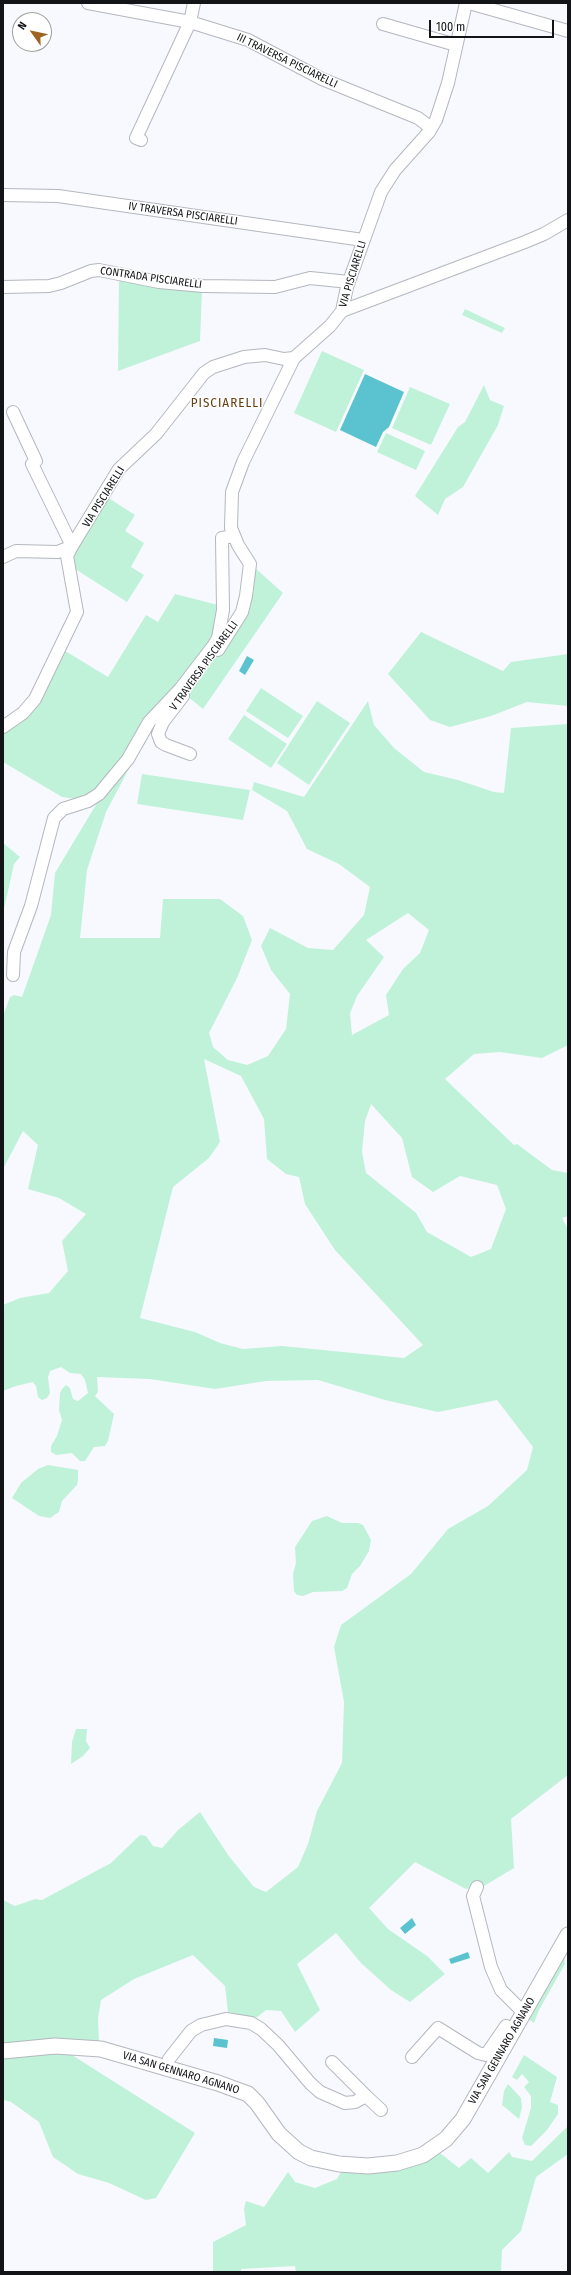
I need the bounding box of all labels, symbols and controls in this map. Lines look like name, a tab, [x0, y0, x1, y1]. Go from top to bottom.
north arrow	[12, 12, 52, 52]
scale bar	[431, 12, 556, 38]
text: N	[15, 19, 30, 32]
text: 100 m	[436, 20, 465, 34]
street label: III TRAVERSA PISCIARELLI	[234, 31, 340, 91]
street label: IV TRAVERSA PISCIARELLI	[127, 200, 239, 228]
street label: VIA PISCIARELLI	[337, 239, 369, 309]
street label: CONTRADA PISCIARELLI	[99, 264, 203, 292]
district label: PISCIARELLI	[191, 395, 263, 411]
street label: VIA PISCIARELLI	[80, 464, 128, 530]
street label: V TRAVERSA PISCIARELLI	[167, 619, 241, 713]
street label: VIA SAN GENNARO AGNANO	[466, 1995, 538, 2107]
street label: VIA SAN GENNARO AGNANO	[121, 2049, 241, 2097]

